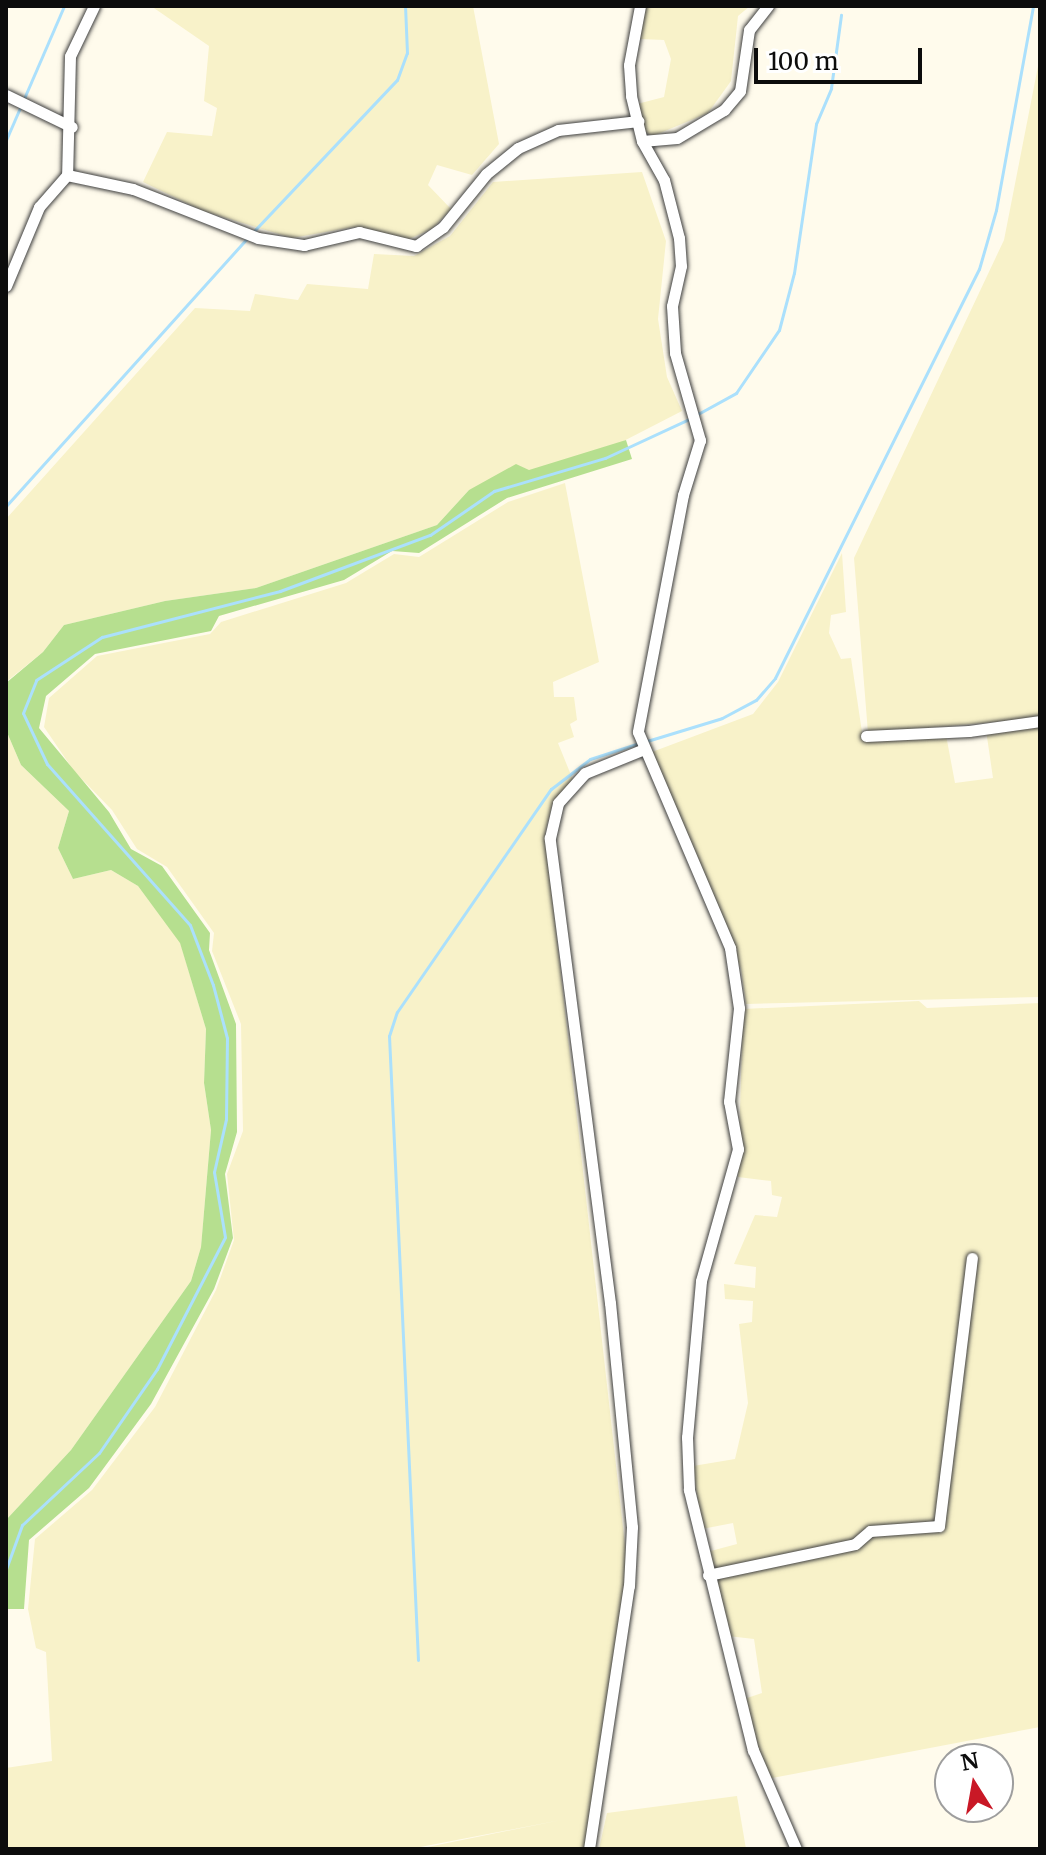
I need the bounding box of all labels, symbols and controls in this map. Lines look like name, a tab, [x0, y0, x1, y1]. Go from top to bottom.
scale bar	[758, 32, 926, 82]
text: 100 m	[768, 46, 838, 77]
north arrow	[934, 1743, 1014, 1823]
text: N	[959, 1746, 981, 1777]

